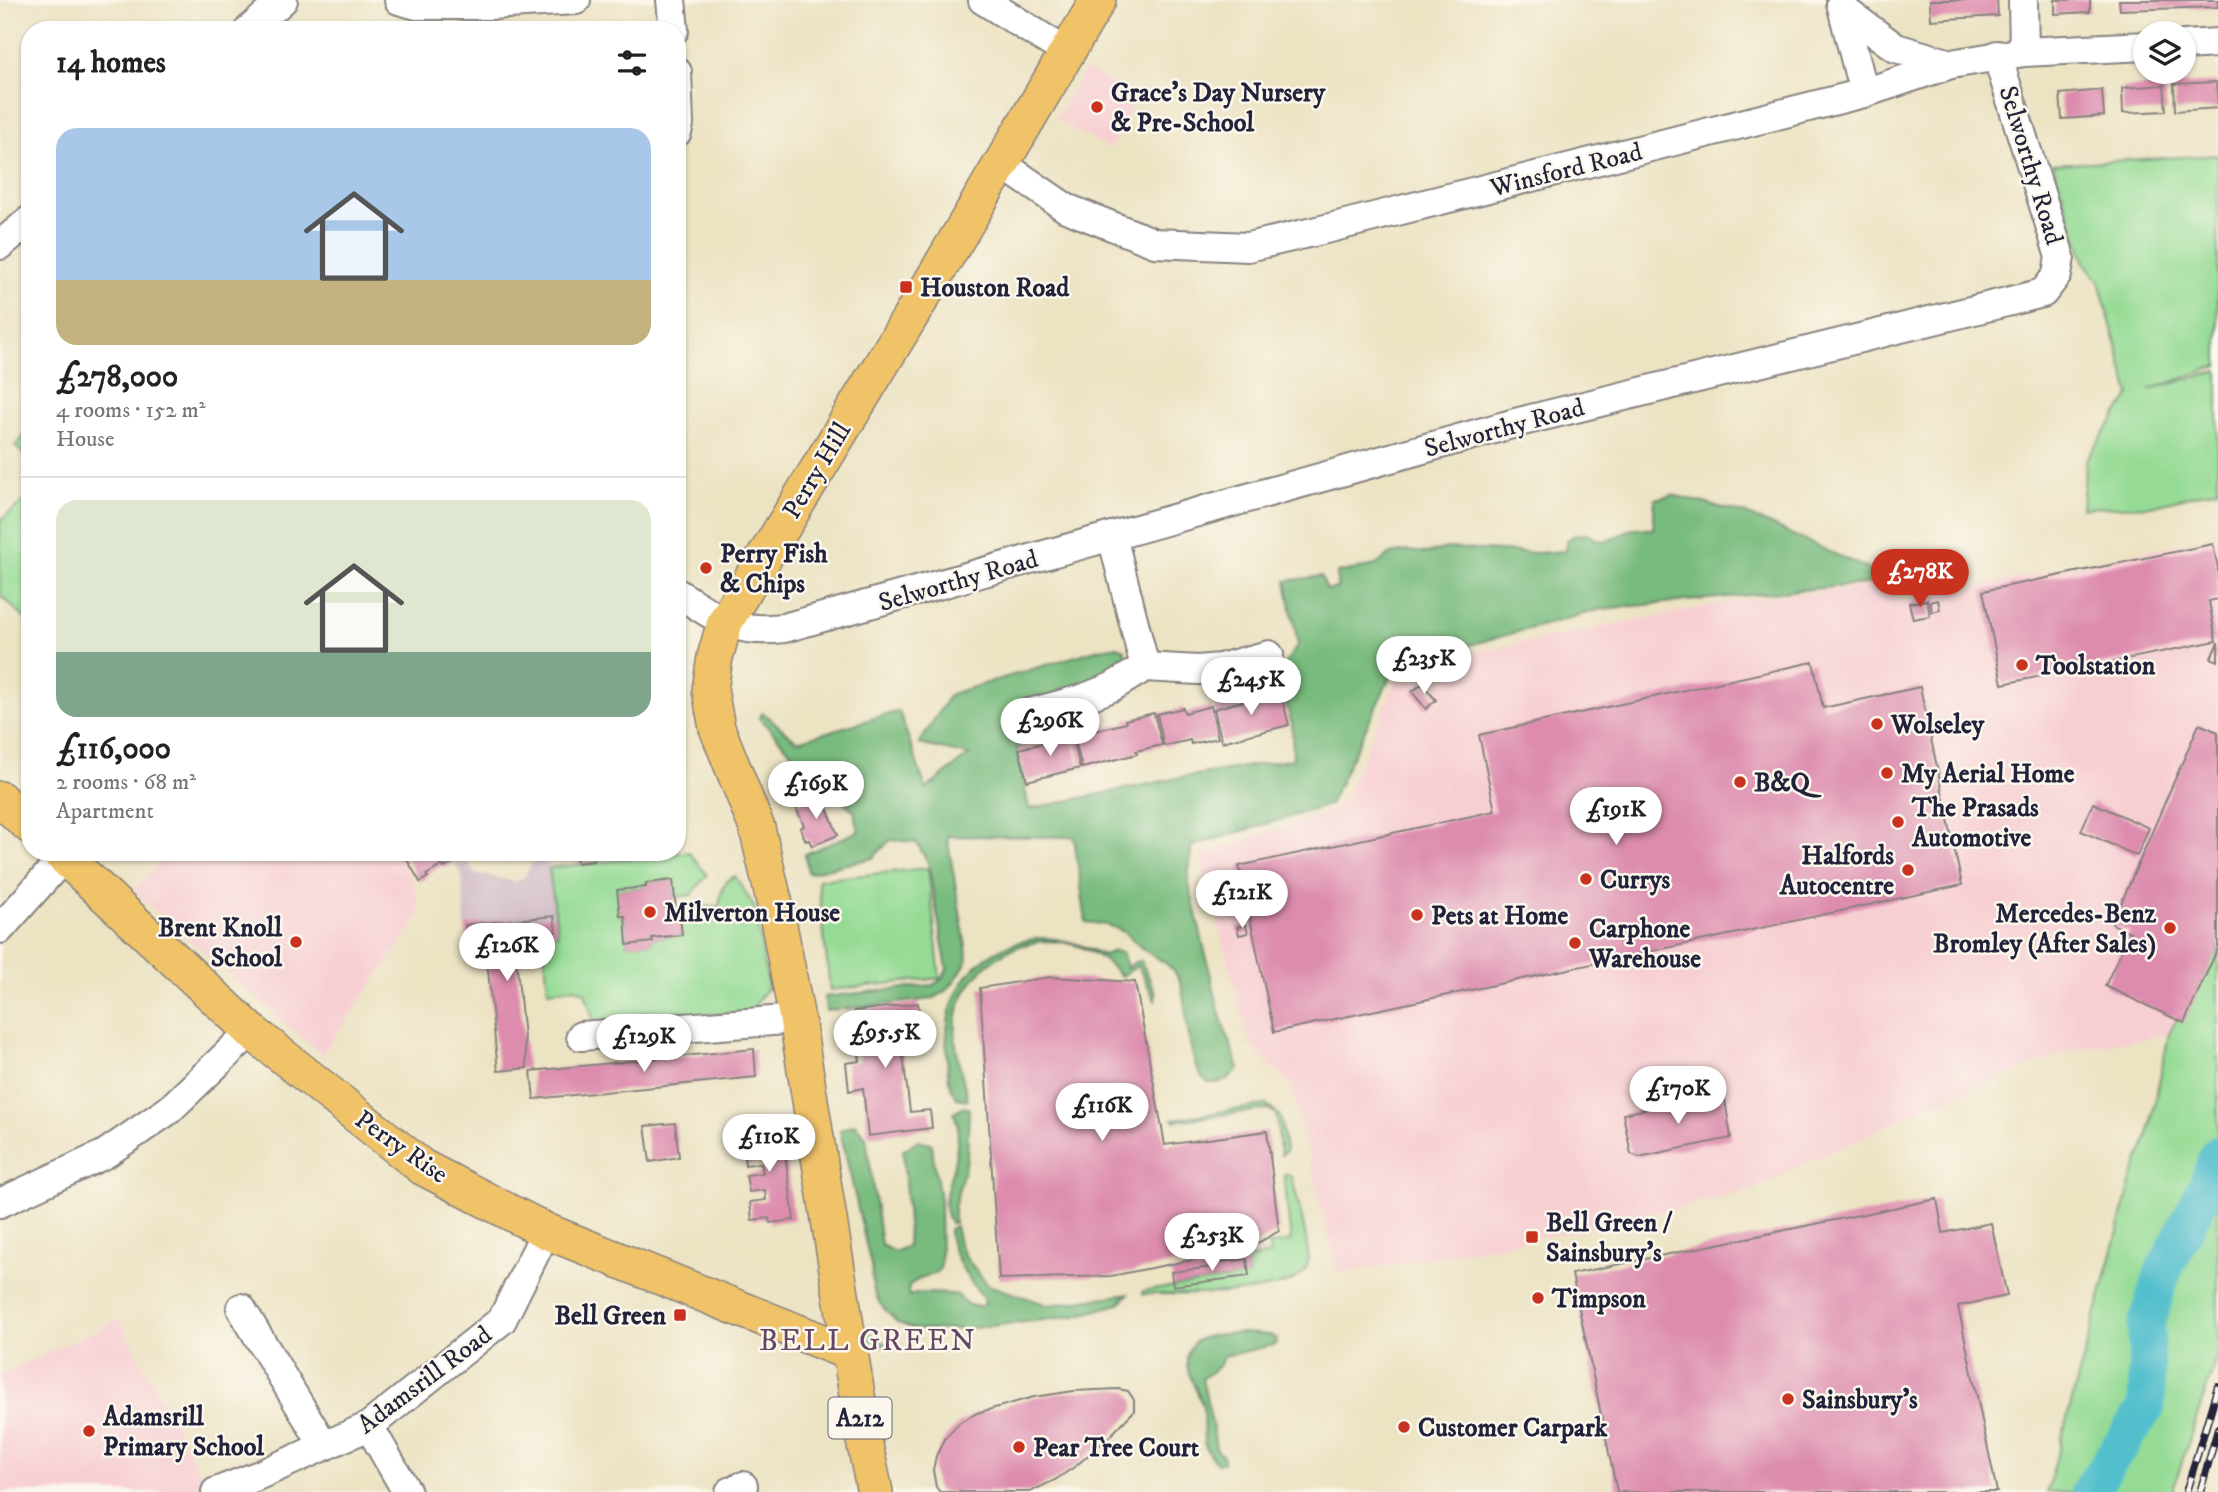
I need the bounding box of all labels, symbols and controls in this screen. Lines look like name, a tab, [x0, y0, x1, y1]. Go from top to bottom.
map controls	[2133, 21, 2196, 84]
button: layers	[2133, 21, 2196, 84]
icon: filters	[613, 44, 651, 82]
text: 14 homes	[56, 45, 166, 82]
place label: Grace’s Day Nursery & Pre-School	[1111, 77, 1326, 140]
street label: Selworthy Road	[1991, 82, 2070, 249]
marker: Grace’s Day Nursery & Pre-School	[1089, 99, 1105, 115]
street label: Winsford Road	[1486, 136, 1646, 206]
icon: home	[291, 173, 417, 299]
place label: Houston Road	[920, 272, 1070, 305]
marker: Houston Road	[898, 279, 914, 295]
text: £278,000	[56, 359, 178, 396]
street label: Selworthy Road	[1421, 391, 1588, 466]
text: 4 rooms · 152 m²	[56, 396, 205, 425]
street label: Perry Hill	[776, 416, 859, 525]
text: House	[56, 425, 114, 454]
place label: Perry Fish & Chips	[720, 538, 828, 601]
street label: Selworthy Road	[875, 543, 1042, 620]
icon: home	[291, 545, 417, 671]
pin: £278K	[1871, 550, 1969, 609]
text: £278K	[1887, 557, 1953, 586]
marker: Perry Fish & Chips	[698, 560, 714, 576]
pin: £235K	[1375, 636, 1473, 696]
text: £235K	[1392, 644, 1456, 673]
place label: Toolstation	[2035, 650, 2156, 683]
marker: Toolstation	[2014, 657, 2030, 673]
pin: £245K	[1202, 658, 1300, 717]
text: £245K	[1217, 665, 1285, 694]
pin: £296K	[1001, 698, 1099, 758]
text: £296K	[1017, 706, 1083, 735]
place label: Wolseley	[1890, 709, 1985, 742]
marker: Wolseley	[1869, 716, 1885, 732]
text: £116,000	[56, 731, 171, 768]
place label: My Aerial Home	[1901, 758, 2075, 791]
pin: £169K	[767, 762, 865, 821]
marker: My Aerial Home	[1879, 765, 1895, 781]
place label: B&Q	[1754, 767, 1822, 800]
text: 2 rooms · 68 m²	[56, 768, 196, 797]
text: £169K	[784, 769, 848, 798]
marker: B&Q	[1732, 774, 1748, 790]
pin: £191K	[1567, 788, 1665, 847]
place label: The Prasads Automotive	[1911, 792, 2039, 855]
text: £191K	[1586, 795, 1646, 824]
text: Apartment	[56, 797, 154, 826]
marker: The Prasads Automotive	[1890, 814, 1906, 830]
place label: Halfords Autocentre	[1779, 840, 1894, 903]
marker: Halfords Autocentre	[1900, 862, 1916, 878]
place label: Currys	[1600, 864, 1671, 897]
pin: £121K	[1193, 870, 1291, 930]
marker: Currys	[1578, 871, 1594, 887]
text: £121K	[1212, 878, 1272, 907]
place label: Milverton House	[664, 897, 840, 930]
place label: Mercedes-Benz Bromley (After Sales)	[1933, 898, 2157, 961]
place label: Pets at Home	[1431, 900, 1569, 933]
marker: Milverton House	[642, 904, 658, 920]
marker: Pets at Home	[1409, 907, 1425, 923]
place label: Brent Knoll School	[158, 912, 283, 975]
place label: Carphone Warehouse	[1588, 913, 1701, 976]
marker: Mercedes-Benz Bromley (After Sales)	[2162, 920, 2178, 936]
pin: £126K	[458, 923, 556, 983]
text: £126K	[475, 931, 539, 960]
marker: Brent Knoll School	[288, 934, 304, 950]
marker: Carphone Warehouse	[1567, 935, 1583, 951]
pin: £95.5K	[828, 1010, 942, 1070]
pin: £129K	[595, 1014, 693, 1074]
text: £95.5K	[850, 1018, 920, 1047]
text: £129K	[612, 1022, 676, 1051]
pin: £170K	[1629, 1066, 1727, 1126]
text: £170K	[1645, 1074, 1711, 1103]
pin: £116K	[1053, 1084, 1151, 1143]
text: £116K	[1072, 1091, 1132, 1120]
street label: Perry Rise	[348, 1103, 454, 1191]
pin: £110K	[720, 1114, 818, 1174]
text: £110K	[738, 1122, 800, 1151]
place label: Bell Green / Sainsbury's	[1546, 1207, 1673, 1270]
pin: £253K	[1163, 1214, 1261, 1273]
text: £253K	[1180, 1221, 1244, 1250]
marker: Bell Green / Sainsbury's	[1524, 1229, 1540, 1245]
place label: Timpson	[1551, 1283, 1646, 1316]
marker: Timpson	[1530, 1290, 1546, 1306]
place label: Bell Green	[555, 1300, 666, 1333]
marker: Bell Green	[672, 1307, 688, 1323]
street label: Adamsrill Road	[351, 1319, 499, 1442]
district label: BELL GREEN	[759, 1323, 977, 1360]
place label: Sainsbury's	[1802, 1384, 1918, 1417]
marker: Sainsbury's	[1780, 1391, 1796, 1407]
road number: A212	[828, 1398, 892, 1438]
place label: Adamsrill Primary School	[102, 1401, 265, 1464]
place label: Customer Carpark	[1418, 1412, 1609, 1445]
marker: Customer Carpark	[1396, 1419, 1412, 1435]
marker: Adamsrill Primary School	[81, 1423, 97, 1439]
place label: Pear Tree Court	[1033, 1432, 1200, 1465]
marker: Pear Tree Court	[1011, 1439, 1027, 1455]

